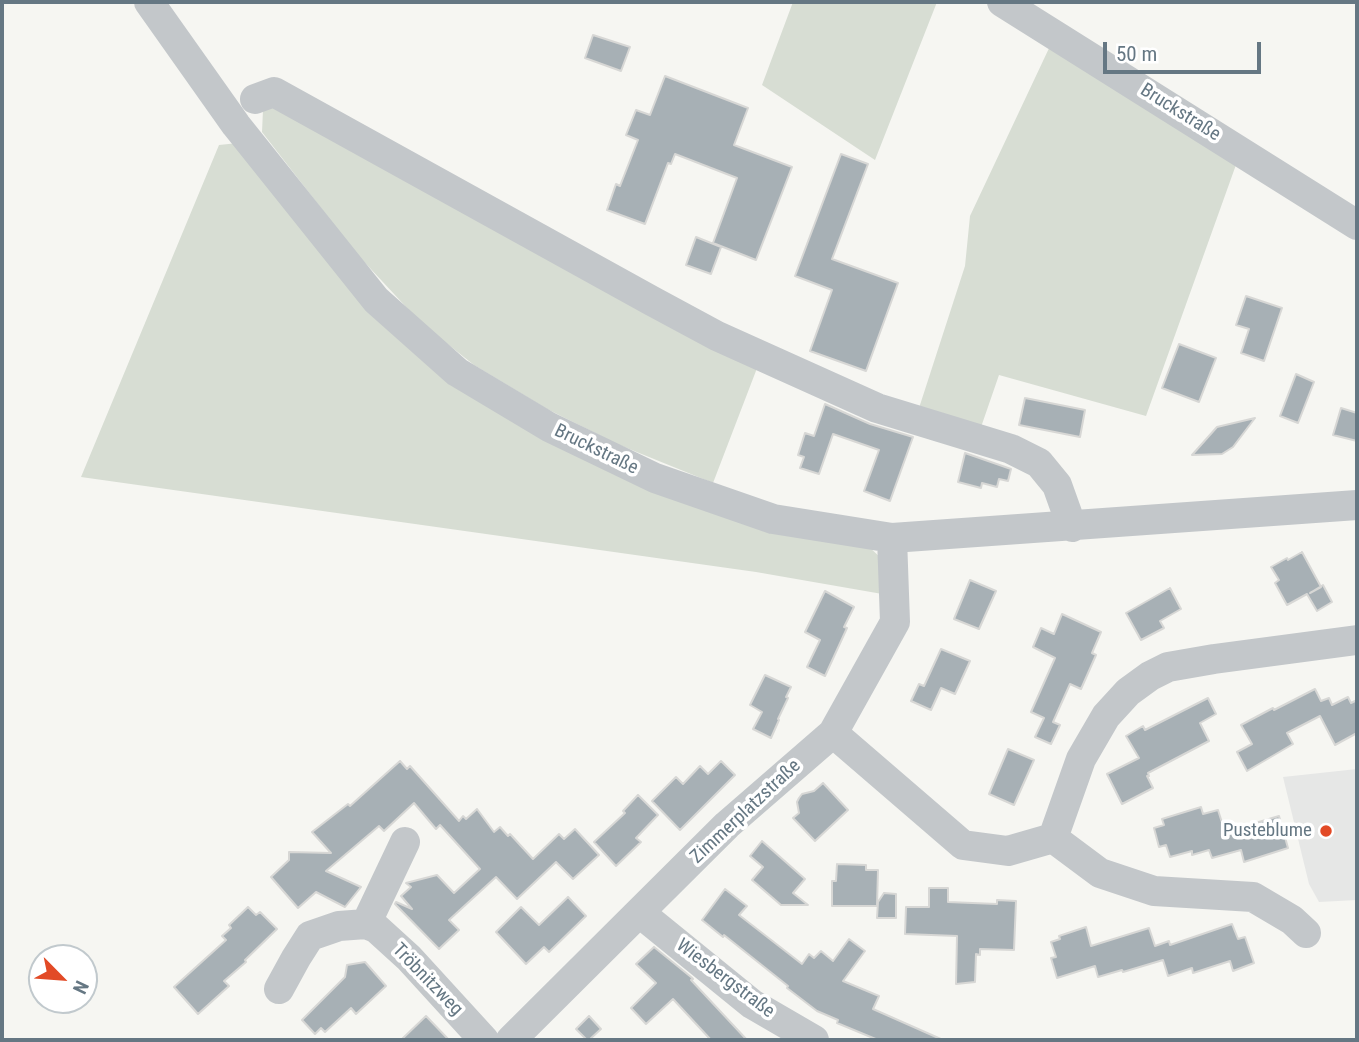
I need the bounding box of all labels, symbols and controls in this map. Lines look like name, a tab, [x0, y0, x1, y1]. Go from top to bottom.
scale bar	[1107, 28, 1264, 72]
text: 50 m	[1116, 42, 1157, 66]
street label: Bruckstraße	[1136, 79, 1224, 147]
street label: Bruckstraße	[550, 420, 642, 480]
street label: Zimmerplatzstraße	[686, 755, 806, 869]
place label: Pusteblume	[1223, 820, 1312, 842]
marker: Pusteblume	[1318, 823, 1334, 839]
street label: Wiesbergstraße	[671, 935, 779, 1023]
street label: Tröbnitzweg	[387, 939, 467, 1021]
north arrow	[28, 944, 98, 1014]
text: N	[68, 977, 94, 997]

